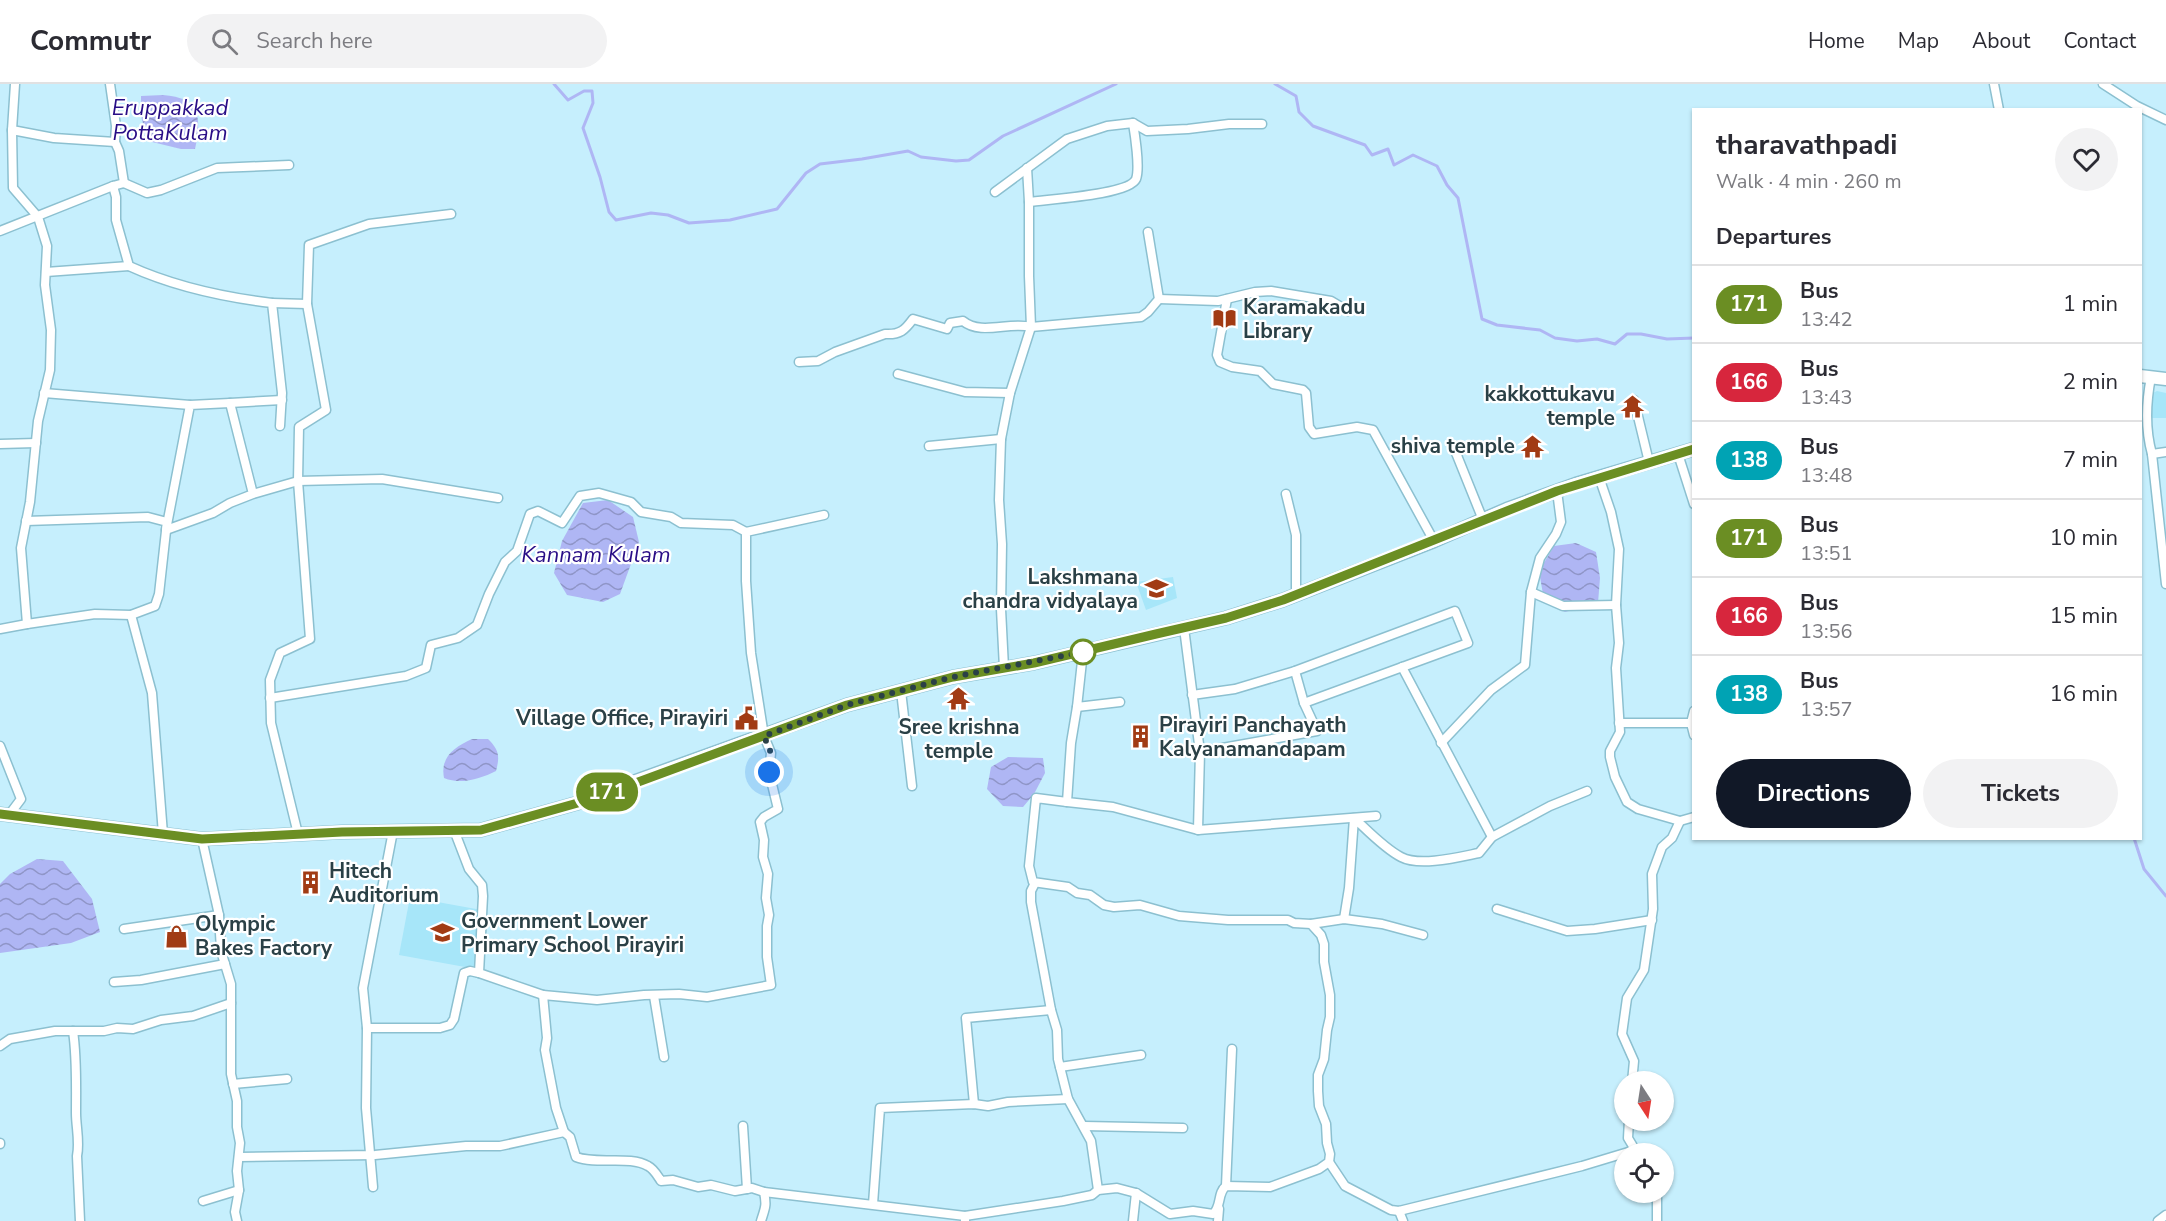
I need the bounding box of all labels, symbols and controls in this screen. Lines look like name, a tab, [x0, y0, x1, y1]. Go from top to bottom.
search box	[187, 14, 607, 68]
text: Commutr	[30, 22, 151, 60]
icon: search	[208, 25, 241, 58]
text: Search here	[256, 26, 373, 56]
text: Home	[1808, 27, 1865, 55]
text: Map	[1898, 27, 1939, 55]
text: About	[1972, 27, 2030, 55]
text: Contact	[2063, 27, 2136, 55]
water label: Eruppakkad PottaKulam	[112, 93, 229, 148]
text: tharavathpadi	[1716, 126, 1897, 164]
button: heart	[2055, 128, 2118, 191]
text: Walk · 4 min · 260 m	[1716, 168, 1902, 195]
text: Departures	[1716, 222, 1831, 252]
text: Bus	[1800, 276, 1839, 306]
text: 1 min	[2063, 289, 2118, 319]
text: 171	[1730, 290, 1768, 318]
place label: Karamakadu Library	[1243, 293, 1365, 345]
library icon: Karamakadu Library	[1212, 306, 1238, 332]
text: 13:42	[1800, 306, 1853, 333]
text: Bus	[1800, 354, 1839, 384]
text: 2 min	[2063, 367, 2118, 397]
text: 166	[1730, 368, 1768, 396]
place label: kakkottukavu temple	[1485, 380, 1615, 432]
text: 13:43	[1800, 384, 1853, 411]
temple icon: kakkottukavu temple	[1620, 393, 1646, 419]
place label: shiva temple	[1391, 432, 1515, 460]
text: Bus	[1800, 432, 1839, 462]
temple icon: shiva temple	[1520, 433, 1546, 459]
text: 7 min	[2063, 445, 2118, 475]
text: 138	[1730, 446, 1768, 474]
text: 13:48	[1800, 462, 1853, 489]
text: Bus	[1800, 510, 1839, 540]
text: 10 min	[2050, 523, 2118, 553]
text: 171	[1730, 524, 1768, 552]
water label: Kannam Kulam	[521, 540, 671, 570]
text: 13:51	[1800, 540, 1853, 567]
place label: Lakshmana chandra vidyalaya	[962, 563, 1138, 615]
school or university icon: Lakshmana chandra vidyalaya	[1143, 576, 1169, 602]
text: Bus	[1800, 588, 1839, 618]
text: 15 min	[2050, 601, 2118, 631]
text: 166	[1730, 602, 1768, 630]
text: 13:56	[1800, 618, 1853, 645]
unlabelled marker	[1070, 639, 1096, 665]
text: Bus	[1800, 666, 1839, 696]
text: 16 min	[2050, 679, 2118, 709]
text: 138	[1730, 680, 1768, 708]
temple icon: Sree krishna temple	[946, 686, 972, 712]
text: 13:57	[1800, 696, 1853, 723]
place label: Village Office, Pirayiri	[515, 704, 728, 732]
public building icon: Village Office, Pirayiri	[733, 705, 759, 731]
place label: Pirayiri Panchayath Kalyanamandapam	[1159, 711, 1346, 763]
place label: Sree krishna temple	[899, 713, 1019, 765]
building icon: Pirayiri Panchayath Kalyanamandapam	[1128, 724, 1154, 750]
your location	[754, 757, 784, 787]
button: Directions	[1716, 759, 1911, 828]
button: Tickets	[1923, 759, 2118, 828]
line badge: 171	[572, 772, 642, 812]
text: 171	[588, 778, 626, 806]
place label: Hitech Auditorium	[329, 857, 439, 909]
building icon: Hitech Auditorium	[298, 870, 324, 896]
place label: Government Lower Primary School Pirayiri	[461, 907, 684, 959]
place label: Olympic Bakes Factory	[195, 910, 333, 962]
school or university icon: Government Lower Primary School Pirayiri	[430, 920, 456, 946]
shop icon: Olympic Bakes Factory	[164, 923, 190, 949]
north arrow	[1614, 1071, 1674, 1131]
map controls	[1614, 1071, 1674, 1203]
button: locate	[1614, 1143, 1674, 1203]

